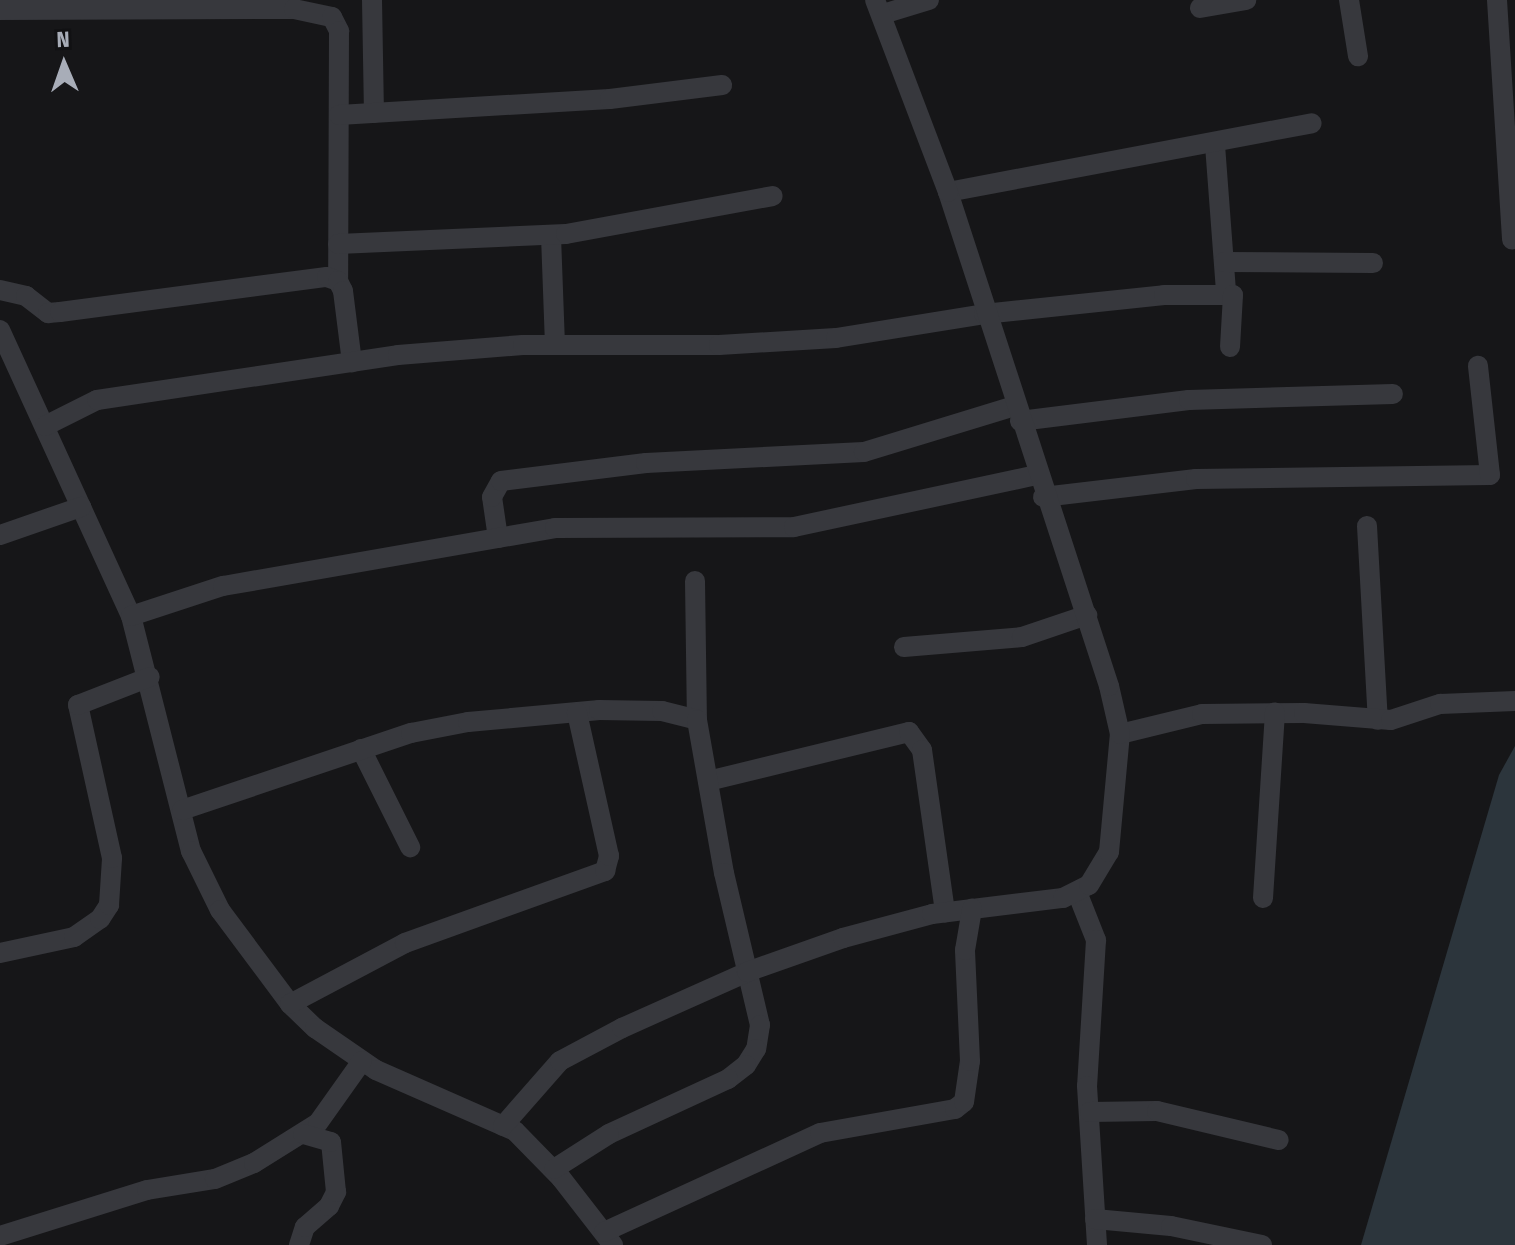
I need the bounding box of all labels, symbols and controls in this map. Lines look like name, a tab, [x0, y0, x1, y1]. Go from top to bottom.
north arrow	[24, 24, 104, 104]
text: N	[56, 26, 70, 53]

